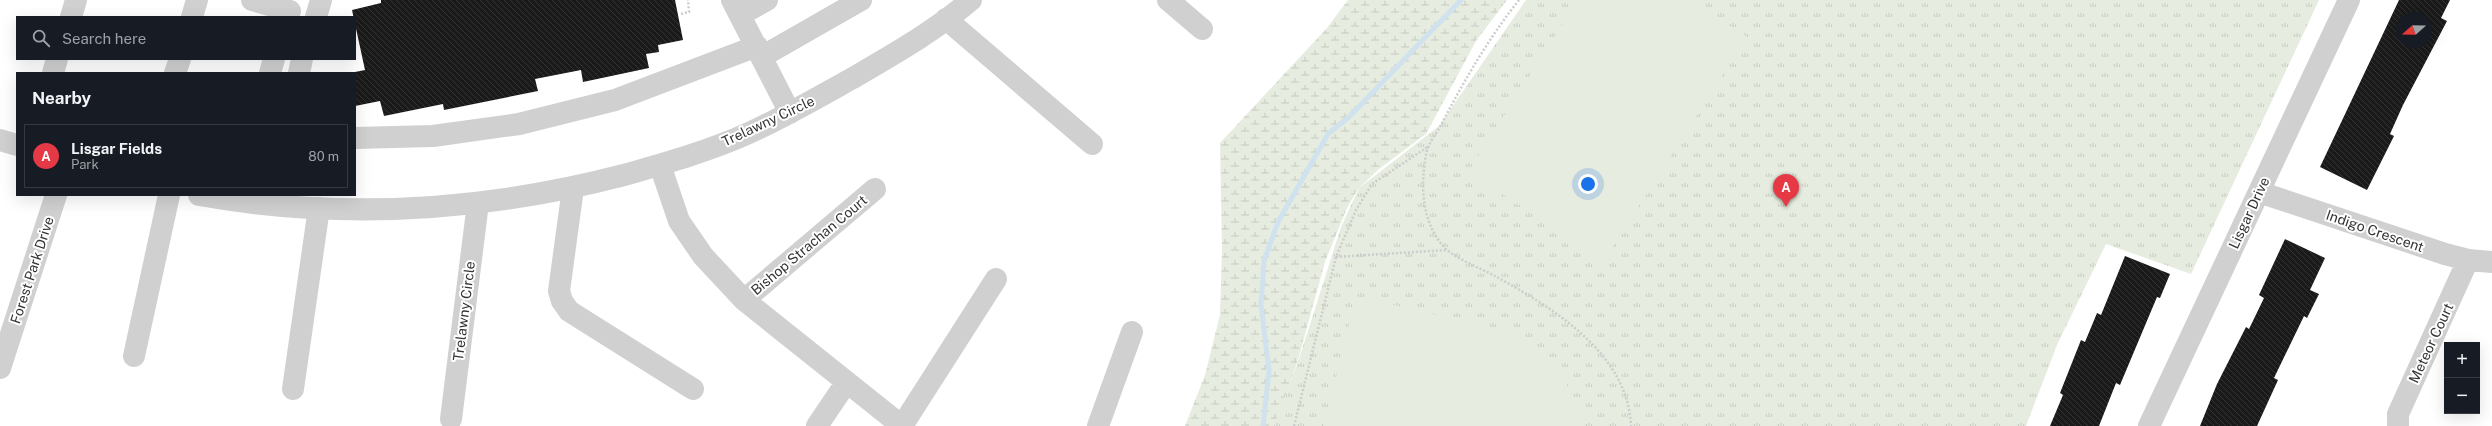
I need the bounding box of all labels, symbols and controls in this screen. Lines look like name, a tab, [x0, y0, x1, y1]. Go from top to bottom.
north arrow	[2396, 12, 2432, 48]
search box	[16, 16, 356, 60]
icon: search	[30, 27, 52, 49]
text: Search here	[62, 30, 146, 47]
text: Nearby	[32, 88, 91, 108]
street label: Trelawny Circle	[719, 93, 817, 149]
text: Lisgar Fields	[71, 140, 162, 157]
text: A	[41, 149, 51, 164]
text: 80 m	[308, 149, 339, 164]
text: Park	[71, 157, 99, 172]
your location	[1578, 174, 1598, 194]
pin: A	[1773, 174, 1799, 207]
street label: Lisgar Drive	[2225, 175, 2273, 251]
street label: Bishop Strachan Court	[748, 192, 870, 298]
street label: Indigo Crescent	[2324, 207, 2426, 255]
street label: Forest Park Drive	[7, 214, 57, 326]
street label: Trelawny Circle	[450, 260, 478, 362]
street label: Meteor Court	[2406, 300, 2456, 386]
map controls	[2444, 342, 2480, 414]
button: +	[2444, 342, 2480, 378]
button: −	[2444, 378, 2480, 414]

